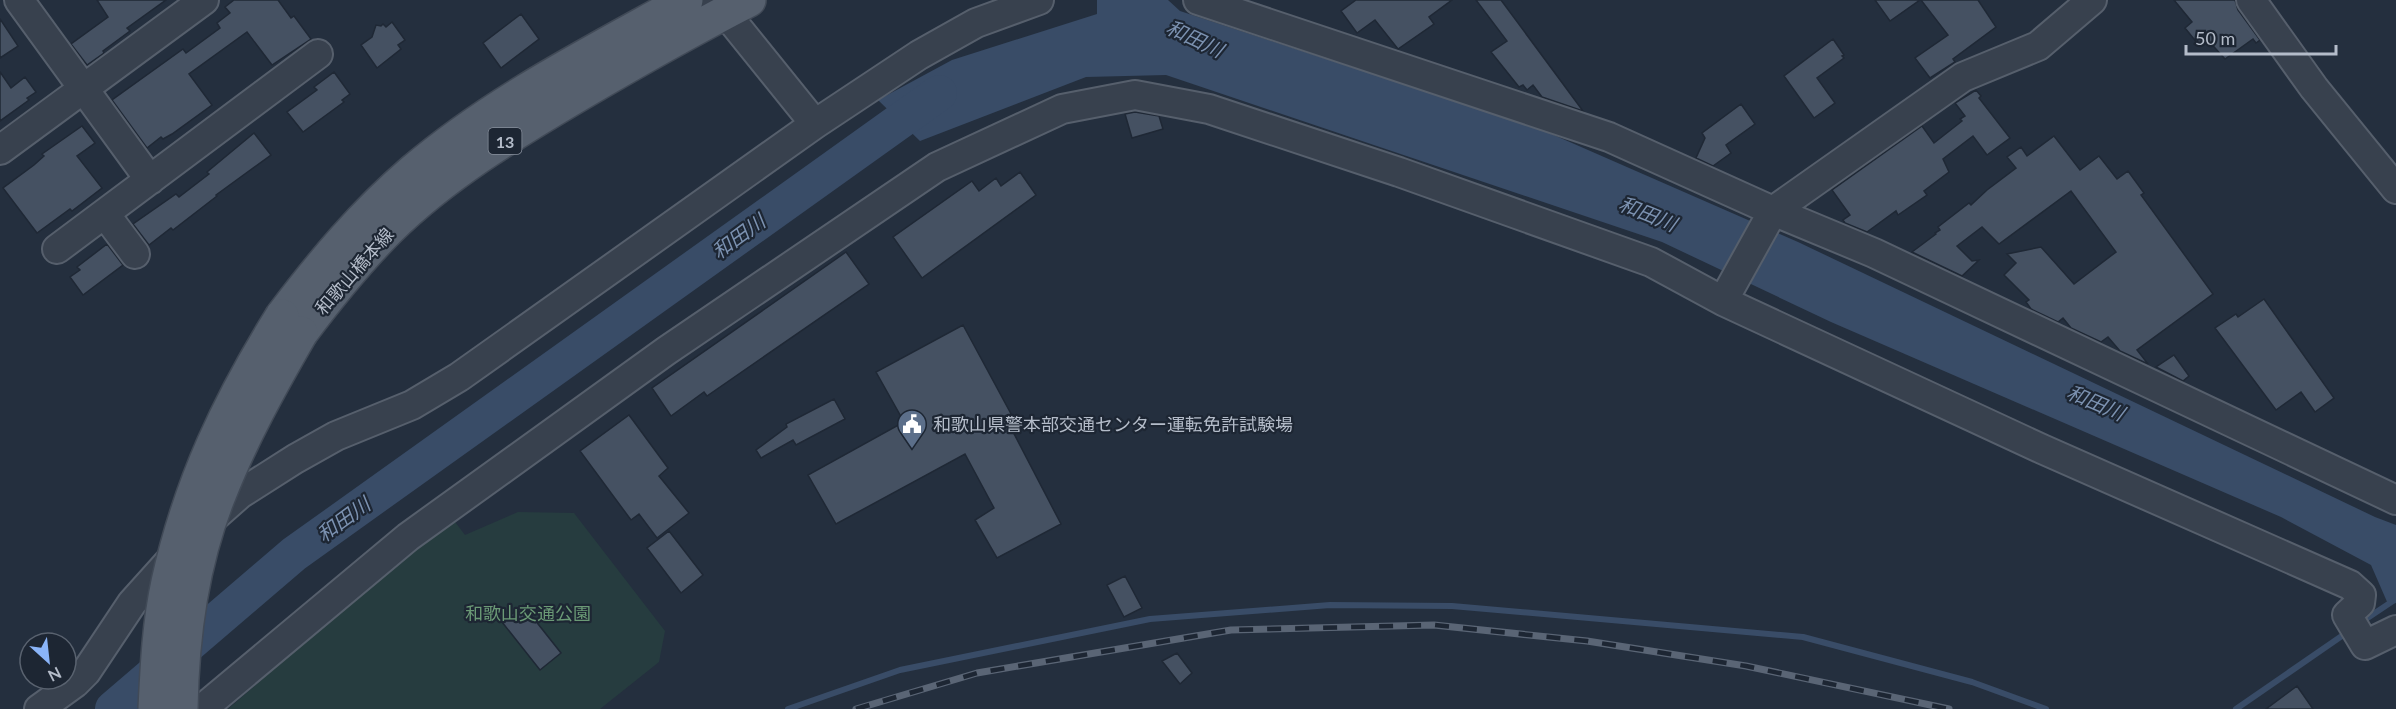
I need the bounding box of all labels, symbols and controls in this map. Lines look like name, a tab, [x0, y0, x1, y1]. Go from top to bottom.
water label: 和田川	[1163, 14, 1229, 62]
scale bar	[2186, 18, 2336, 56]
text: 50 m	[2195, 27, 2235, 49]
road number: 13	[488, 128, 522, 154]
water label: 和田川	[1616, 191, 1682, 236]
water label: 和田川	[707, 207, 771, 263]
street label: 和歌山橋本線	[310, 223, 398, 319]
water label: 和田川	[2064, 379, 2130, 426]
public building icon: 和歌山県警本部交通センター運転免許試験場	[896, 408, 928, 450]
place label: 和歌山県警本部交通センター運転免許試験場	[933, 413, 1293, 435]
water label: 和田川	[312, 490, 376, 546]
park label: 和歌山交通公園	[465, 602, 591, 624]
north arrow	[18, 631, 78, 691]
text: N	[45, 664, 65, 686]

